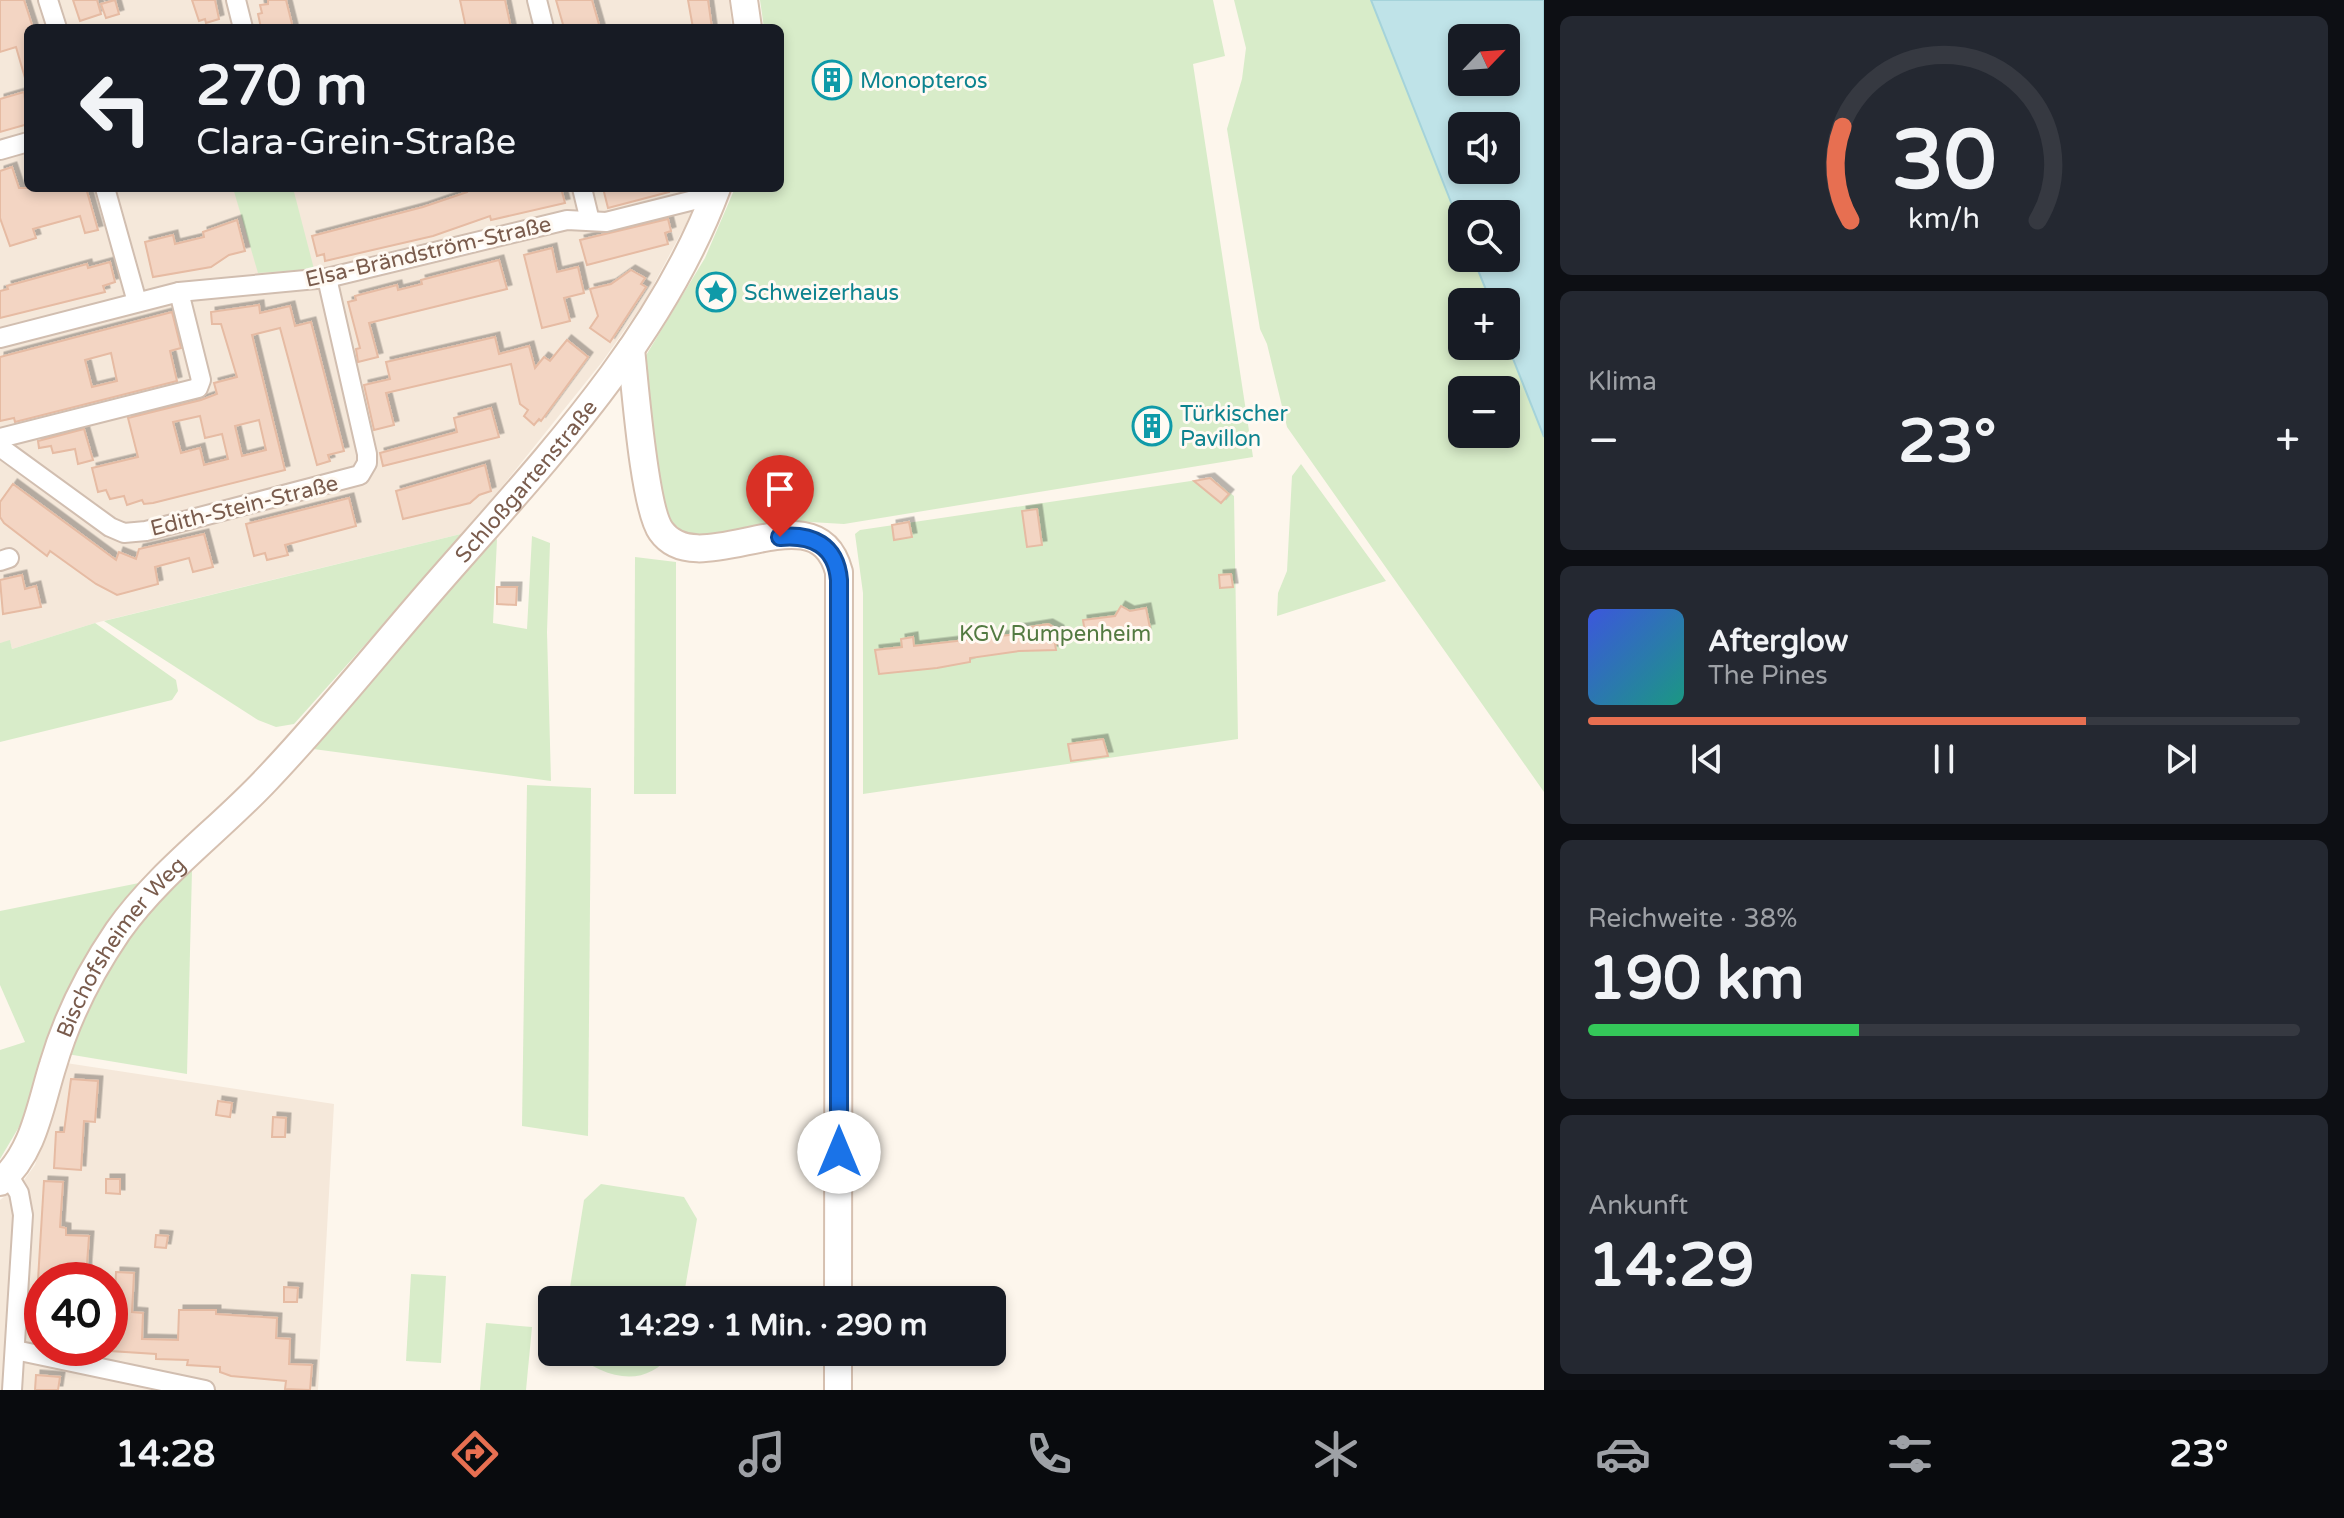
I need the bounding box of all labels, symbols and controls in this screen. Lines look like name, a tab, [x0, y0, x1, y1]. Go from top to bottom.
north arrow	[1448, 24, 1520, 96]
map controls	[1448, 24, 1520, 448]
text: 270 m	[196, 53, 367, 120]
icon: left	[64, 56, 168, 160]
building icon: Monopteros	[811, 59, 853, 101]
place label: Monopteros	[860, 68, 988, 94]
text: 30	[1892, 111, 1996, 211]
button: sound	[1448, 112, 1520, 184]
text: Clara-Grein-Straße	[196, 121, 516, 164]
button: search	[1448, 200, 1520, 272]
text: km/h	[1908, 203, 1980, 237]
street label: Elsa-Brändström-Straße	[303, 211, 554, 293]
place icon: Schweizerhaus	[695, 271, 737, 313]
place label: Schweizerhaus	[744, 280, 899, 306]
button: +	[1448, 288, 1520, 360]
text: Klima	[1588, 366, 1657, 397]
button: −	[1448, 376, 1520, 448]
street label: Schloßgartenstraße	[450, 395, 603, 568]
place label: Türkischer Pavillon	[1180, 401, 1289, 452]
building icon: Türkischer Pavillon	[1131, 405, 1173, 447]
text: 23°	[1898, 406, 1996, 478]
text: −	[1588, 415, 1619, 468]
text: +	[2275, 415, 2300, 468]
pin	[746, 455, 814, 537]
icon: arrive	[758, 467, 802, 511]
street label: Edith-Stein-Straße	[148, 470, 341, 542]
park label: KGV Rumpenheim	[959, 621, 1151, 647]
text: Afterglow	[1708, 623, 1848, 660]
text: The Pines	[1708, 660, 1828, 691]
icon: previous	[1685, 737, 1729, 781]
icon: pause	[1922, 737, 1966, 781]
icon: next	[2159, 737, 2203, 781]
street label: Bischofsheimer Weg	[51, 852, 191, 1041]
text: Reichweite · 38%	[1588, 903, 1797, 934]
text: 190 km	[1588, 943, 1804, 1015]
position arrow	[797, 1110, 881, 1194]
text: Ankunft	[1588, 1190, 1688, 1221]
text: 14:29	[1588, 1230, 1754, 1302]
speed limit sign: 40	[24, 1262, 128, 1366]
text: 14:29 · 1 Min. · 290 m	[617, 1307, 927, 1344]
icon: directions	[447, 1426, 503, 1482]
icon: music	[734, 1426, 790, 1482]
icon: phone	[1021, 1426, 1077, 1482]
icon: climate	[1308, 1426, 1364, 1482]
icon: car	[1595, 1426, 1651, 1482]
icon: filters	[1882, 1426, 1938, 1482]
text: 14:28	[116, 1433, 215, 1476]
text: 23°	[2170, 1433, 2228, 1476]

